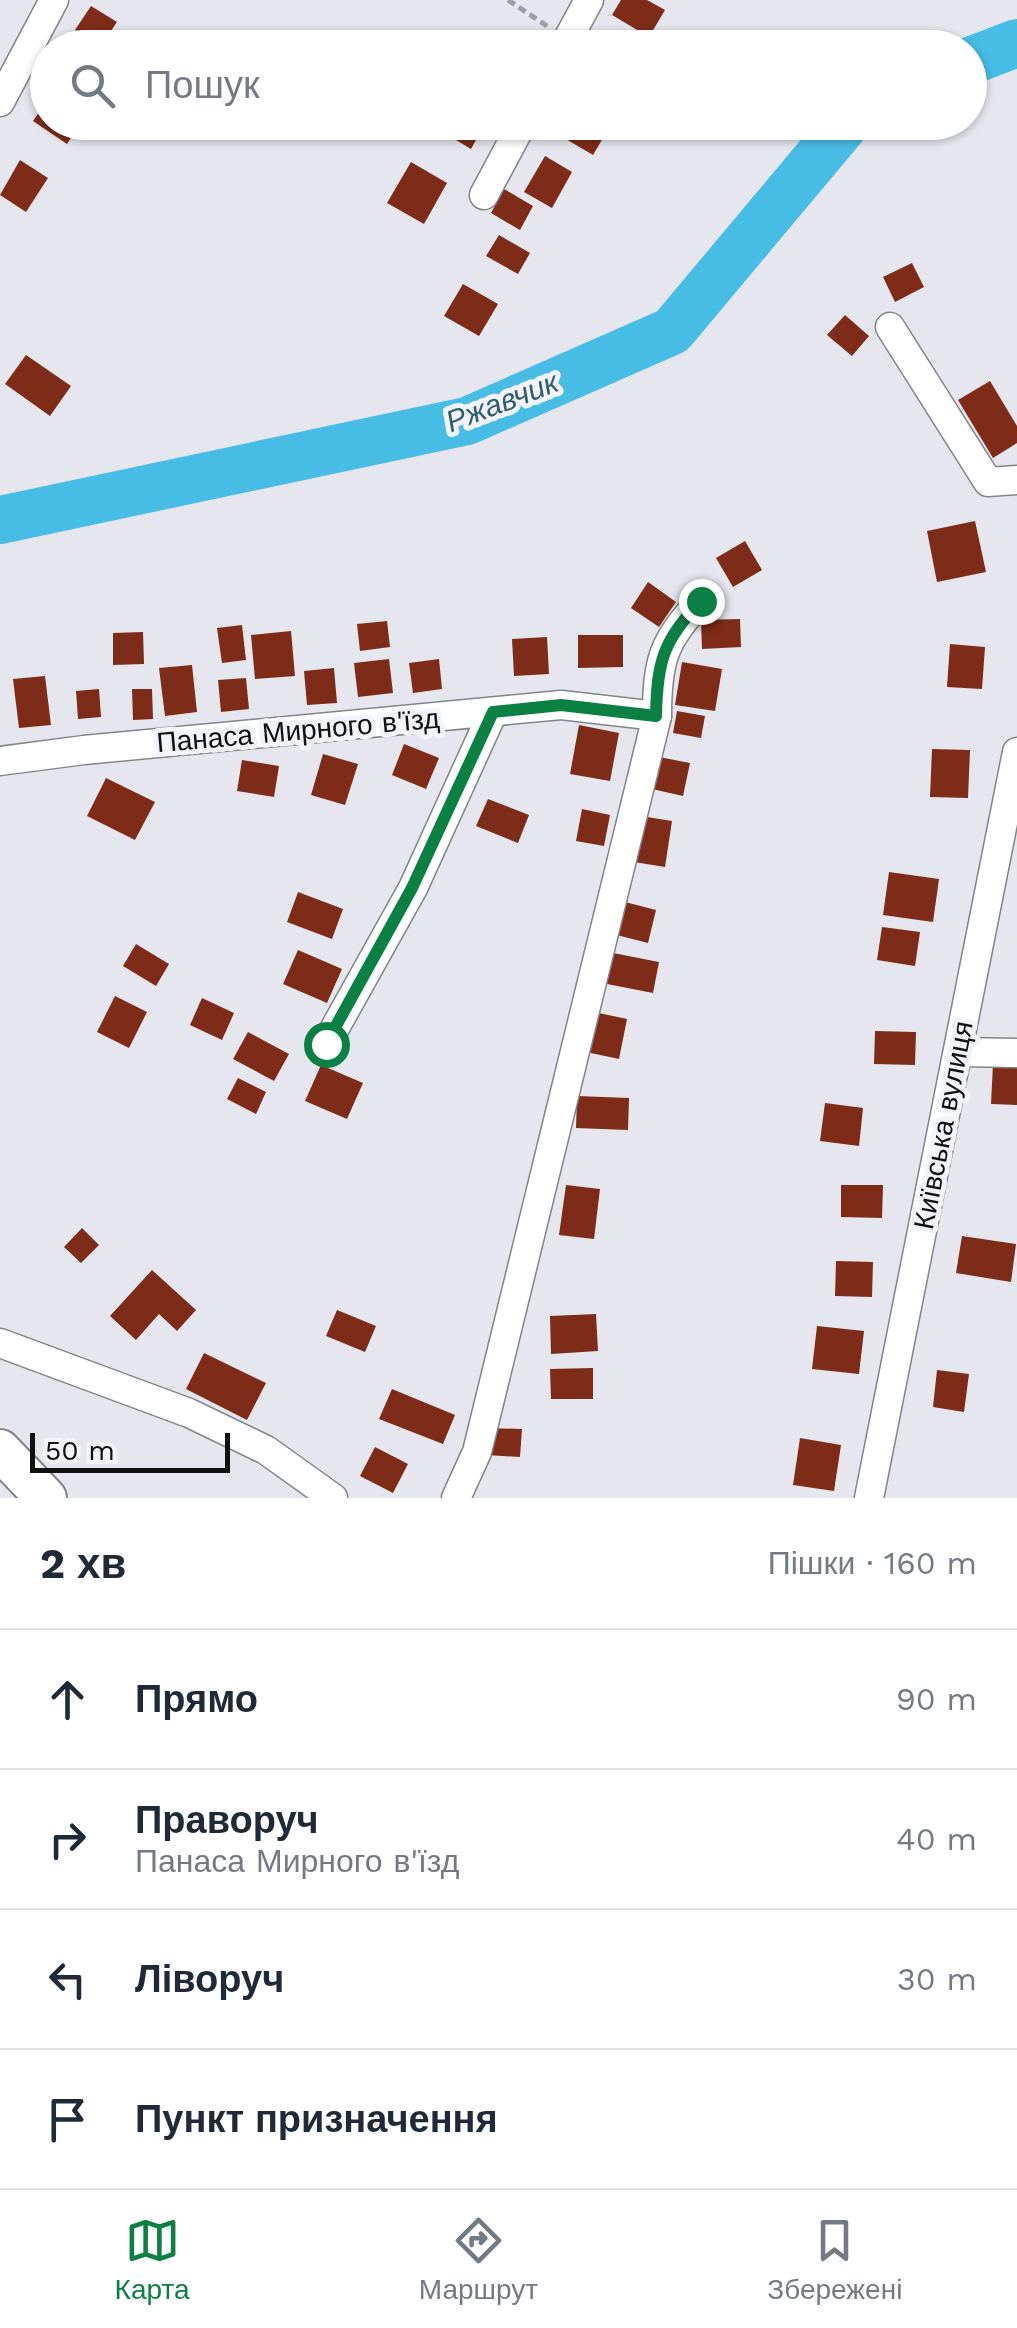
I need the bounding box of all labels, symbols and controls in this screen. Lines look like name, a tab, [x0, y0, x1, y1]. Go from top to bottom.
search box	[30, 30, 987, 140]
icon: search	[65, 58, 120, 113]
text: Пошук	[145, 63, 260, 107]
water label: Ржавчик	[441, 363, 565, 439]
route end	[679, 579, 725, 625]
street label: Панаса Мирного в'їзд	[155, 702, 441, 759]
street label: Київська вулиця	[907, 1018, 980, 1232]
route start	[304, 1022, 350, 1068]
scale bar	[30, 1428, 230, 1472]
text: 50 m	[45, 1434, 115, 1467]
text: 2 хв	[40, 1539, 126, 1588]
text: Пішки · 160 m	[768, 1544, 977, 1582]
icon: ahead	[40, 1672, 95, 1727]
text: Прямо	[135, 1677, 258, 1721]
text: 90 m	[896, 1680, 977, 1718]
text: Праворуч	[135, 1798, 319, 1842]
icon: right	[40, 1812, 95, 1867]
text: 40 m	[896, 1820, 977, 1858]
text: Панаса Мирного в'їзд	[135, 1842, 459, 1880]
icon: left	[40, 1952, 95, 2007]
text: Ліворуч	[135, 1957, 284, 2001]
text: 30 m	[897, 1960, 977, 1998]
icon: arrive	[40, 2092, 95, 2147]
text: Пункт призначення	[135, 2097, 498, 2141]
tab: Карта	[115, 2213, 190, 2306]
tab: Маршрут	[419, 2213, 538, 2306]
tab: Збережені	[767, 2213, 902, 2306]

